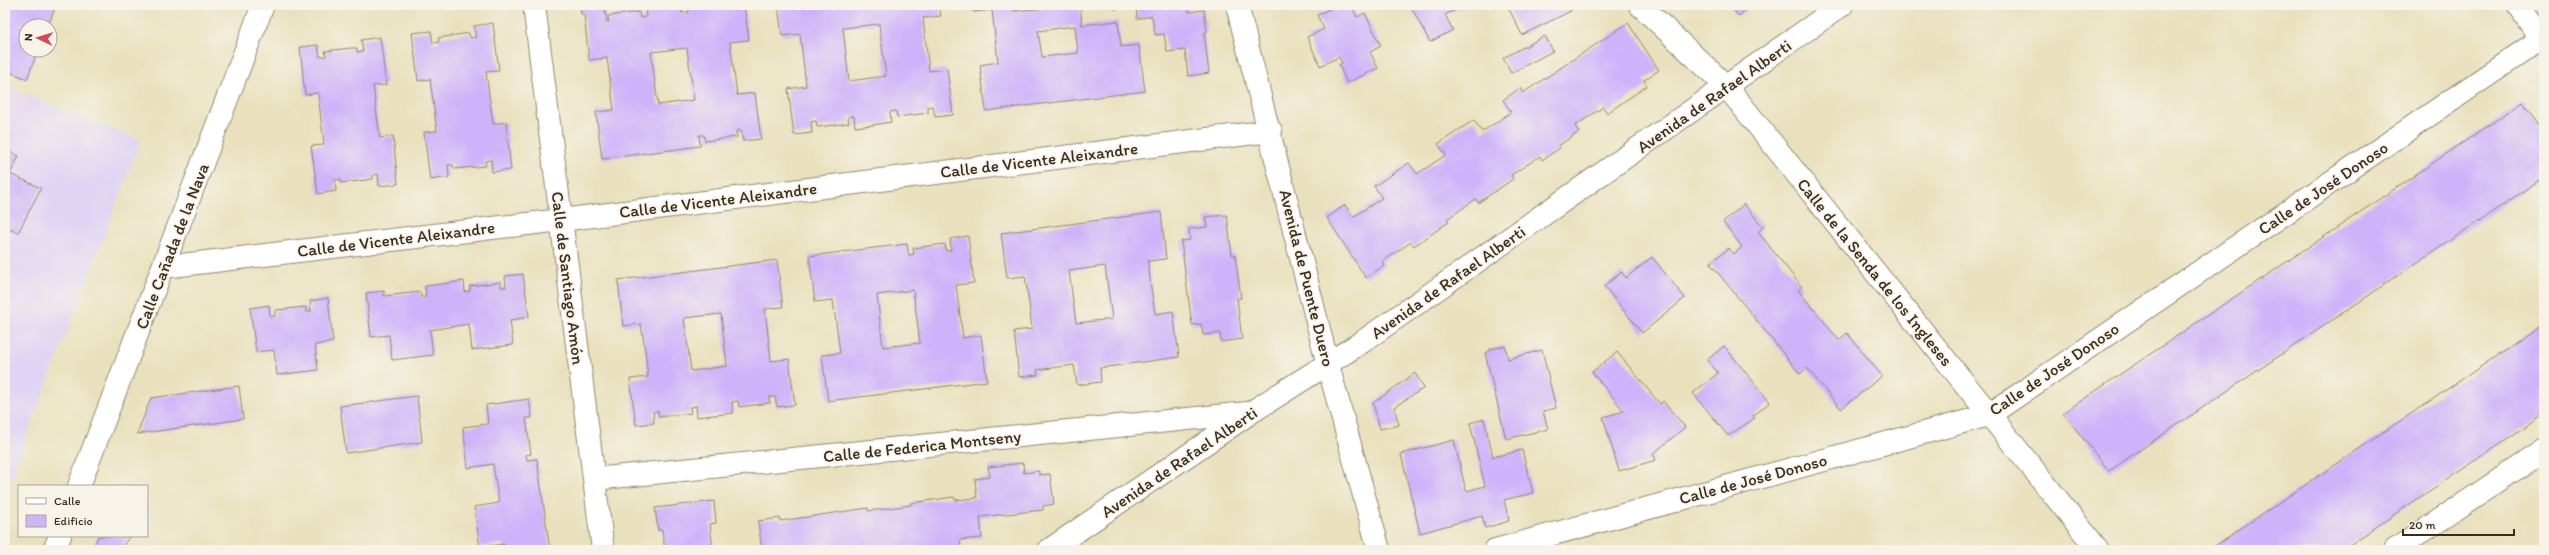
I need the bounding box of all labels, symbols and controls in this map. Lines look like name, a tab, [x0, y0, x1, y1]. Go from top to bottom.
north arrow	[18, 18, 58, 58]
text: N	[22, 33, 35, 42]
street label: Avenida de Rafael Alberti	[1633, 35, 1795, 157]
street label: Calle de José Donoso	[2254, 137, 2392, 239]
street label: Calle de Vicente Aleixandre	[939, 138, 1139, 182]
street label: Calle Cañada de la Nava	[131, 160, 213, 332]
street label: Calle de la Senda de los Ingleses	[1793, 174, 1957, 370]
street label: Calle de Vicente Aleixandre	[618, 178, 818, 222]
street label: Avenida de Puente Duero	[1275, 187, 1339, 369]
street label: Calle de Santiago Amón	[547, 190, 589, 366]
street label: Calle de Vicente Aleixandre	[296, 217, 496, 261]
street label: Avenida de Rafael Alberti	[1367, 221, 1529, 343]
street label: Calle de José Donoso	[1985, 318, 2123, 420]
street label: Avenida de Rafael Alberti	[1097, 402, 1261, 522]
street label: Calle de Federica Montseny	[822, 426, 1022, 466]
street label: Calle de José Donoso	[1677, 450, 1829, 508]
legend	[18, 485, 148, 537]
text: Calle	[54, 494, 81, 508]
scale bar	[2403, 511, 2514, 537]
text: Edificio	[54, 514, 93, 528]
text: 20 m	[2409, 518, 2436, 532]

